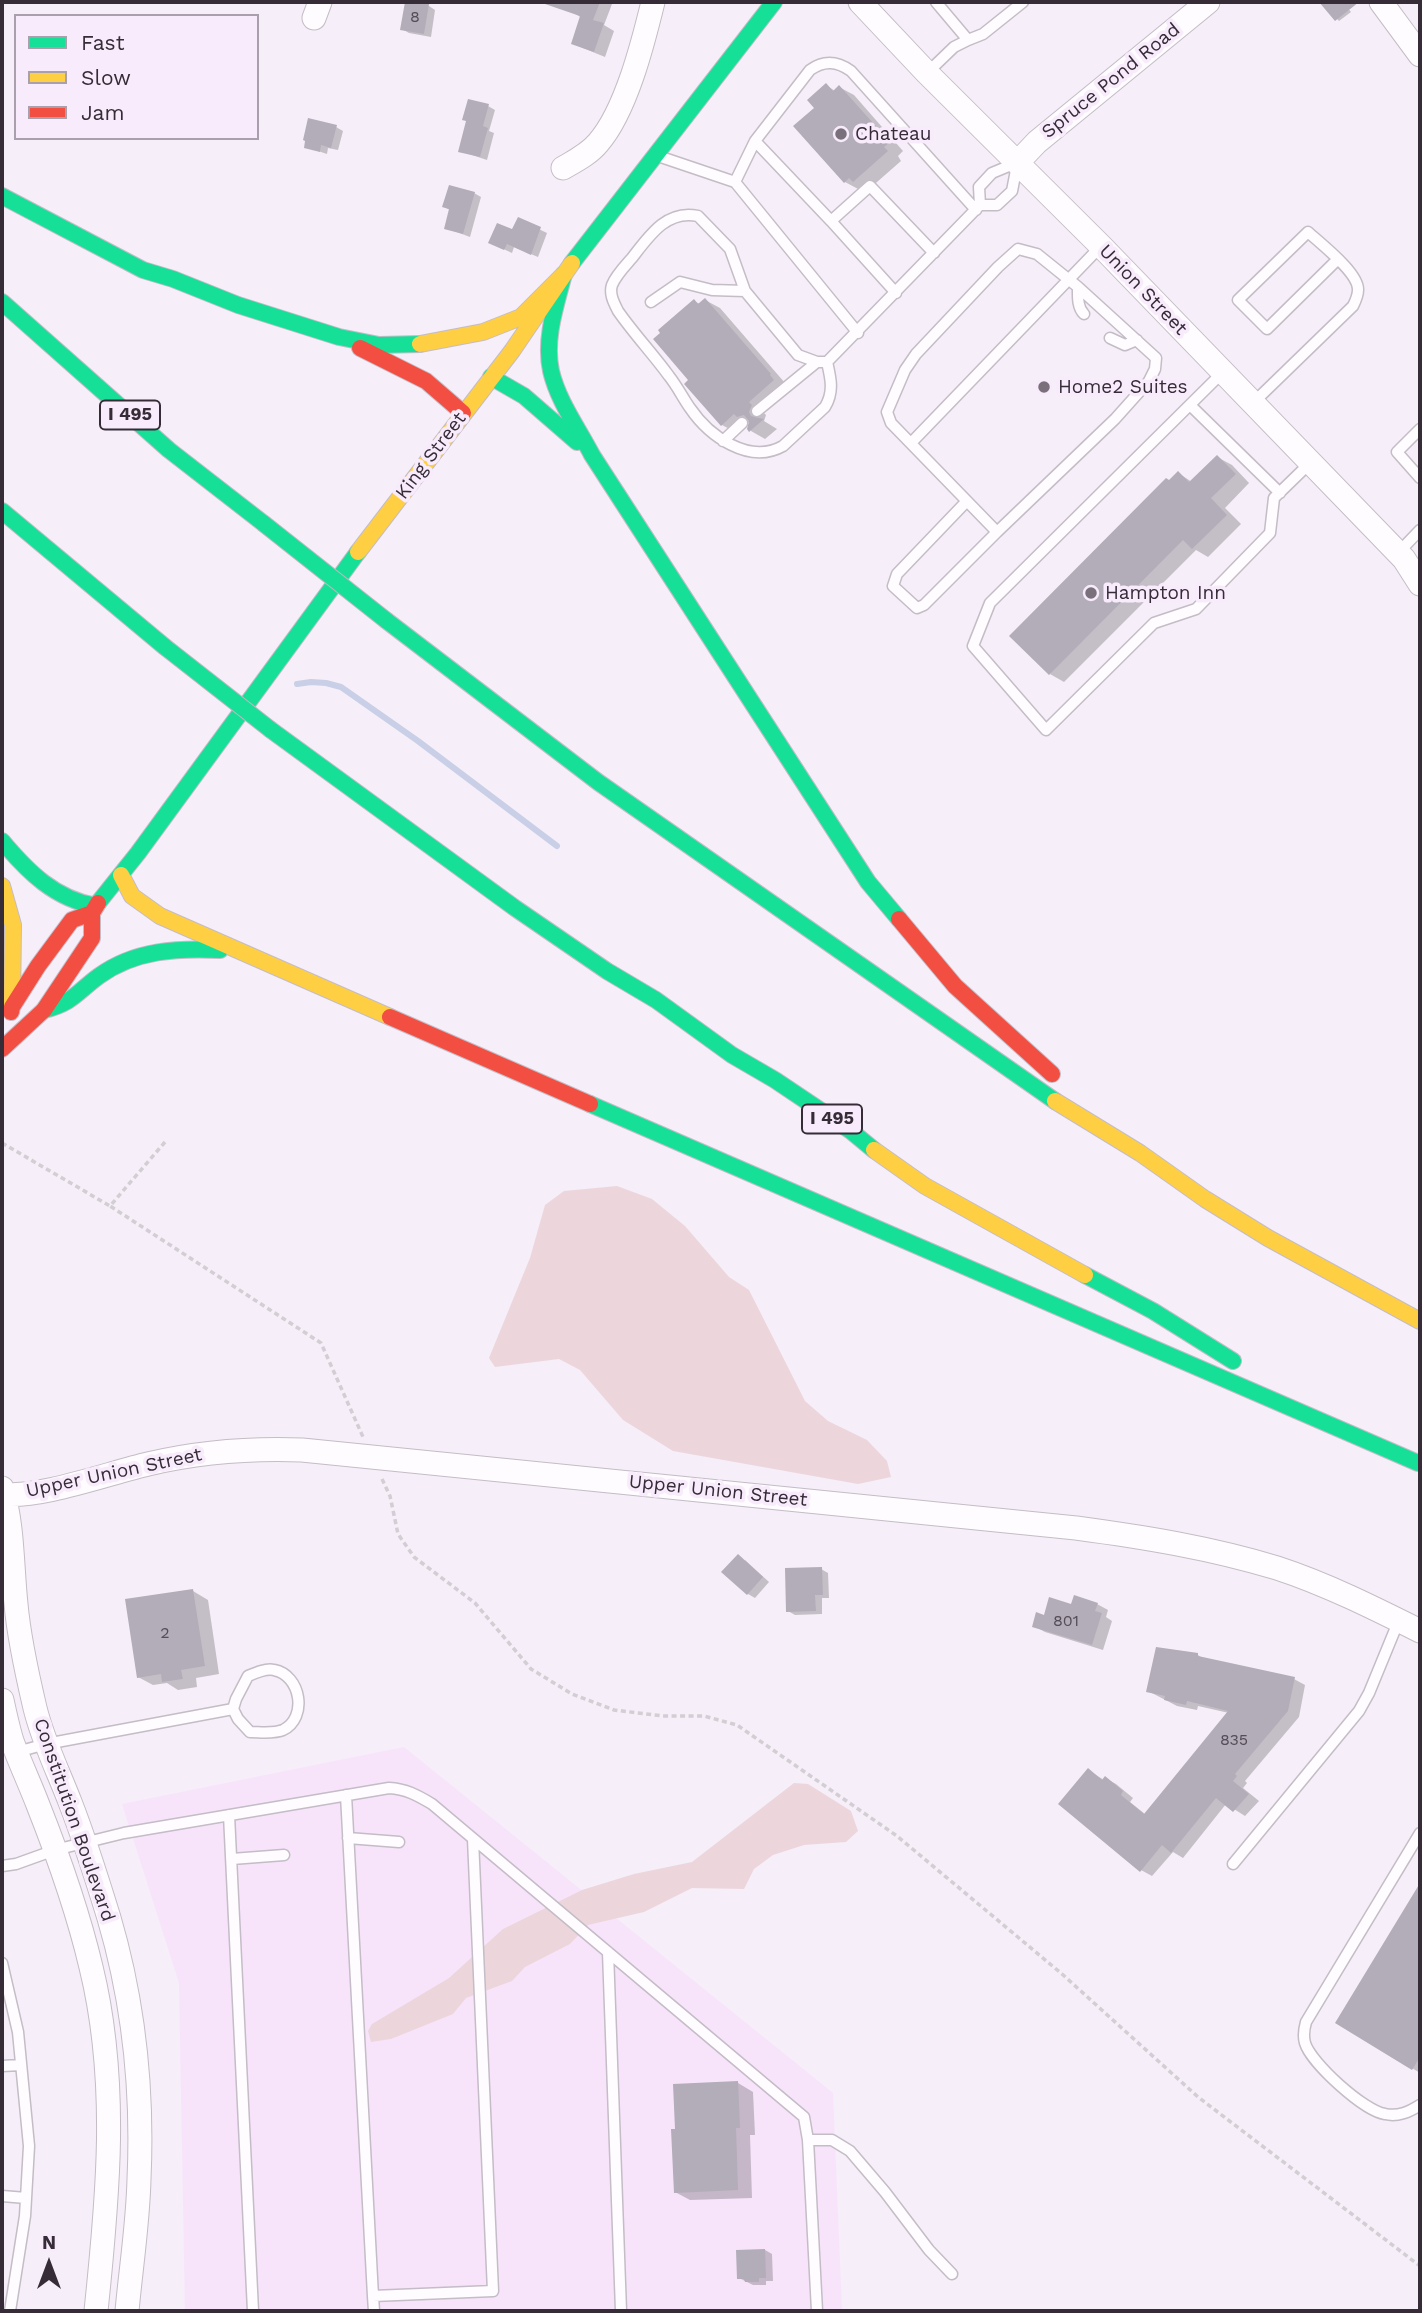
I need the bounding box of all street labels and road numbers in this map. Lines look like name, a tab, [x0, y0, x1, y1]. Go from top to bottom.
street label: Spruce Pond Road	[1037, 18, 1185, 144]
street label: Union Street	[1094, 240, 1192, 340]
road number: I 495	[100, 400, 160, 430]
street label: King Street	[391, 408, 471, 504]
road number: I 495	[802, 1104, 862, 1134]
street label: Upper Union Street	[24, 1443, 204, 1503]
street label: Upper Union Street	[628, 1470, 808, 1512]
street label: Constitution Boulevard	[28, 1715, 120, 1925]

